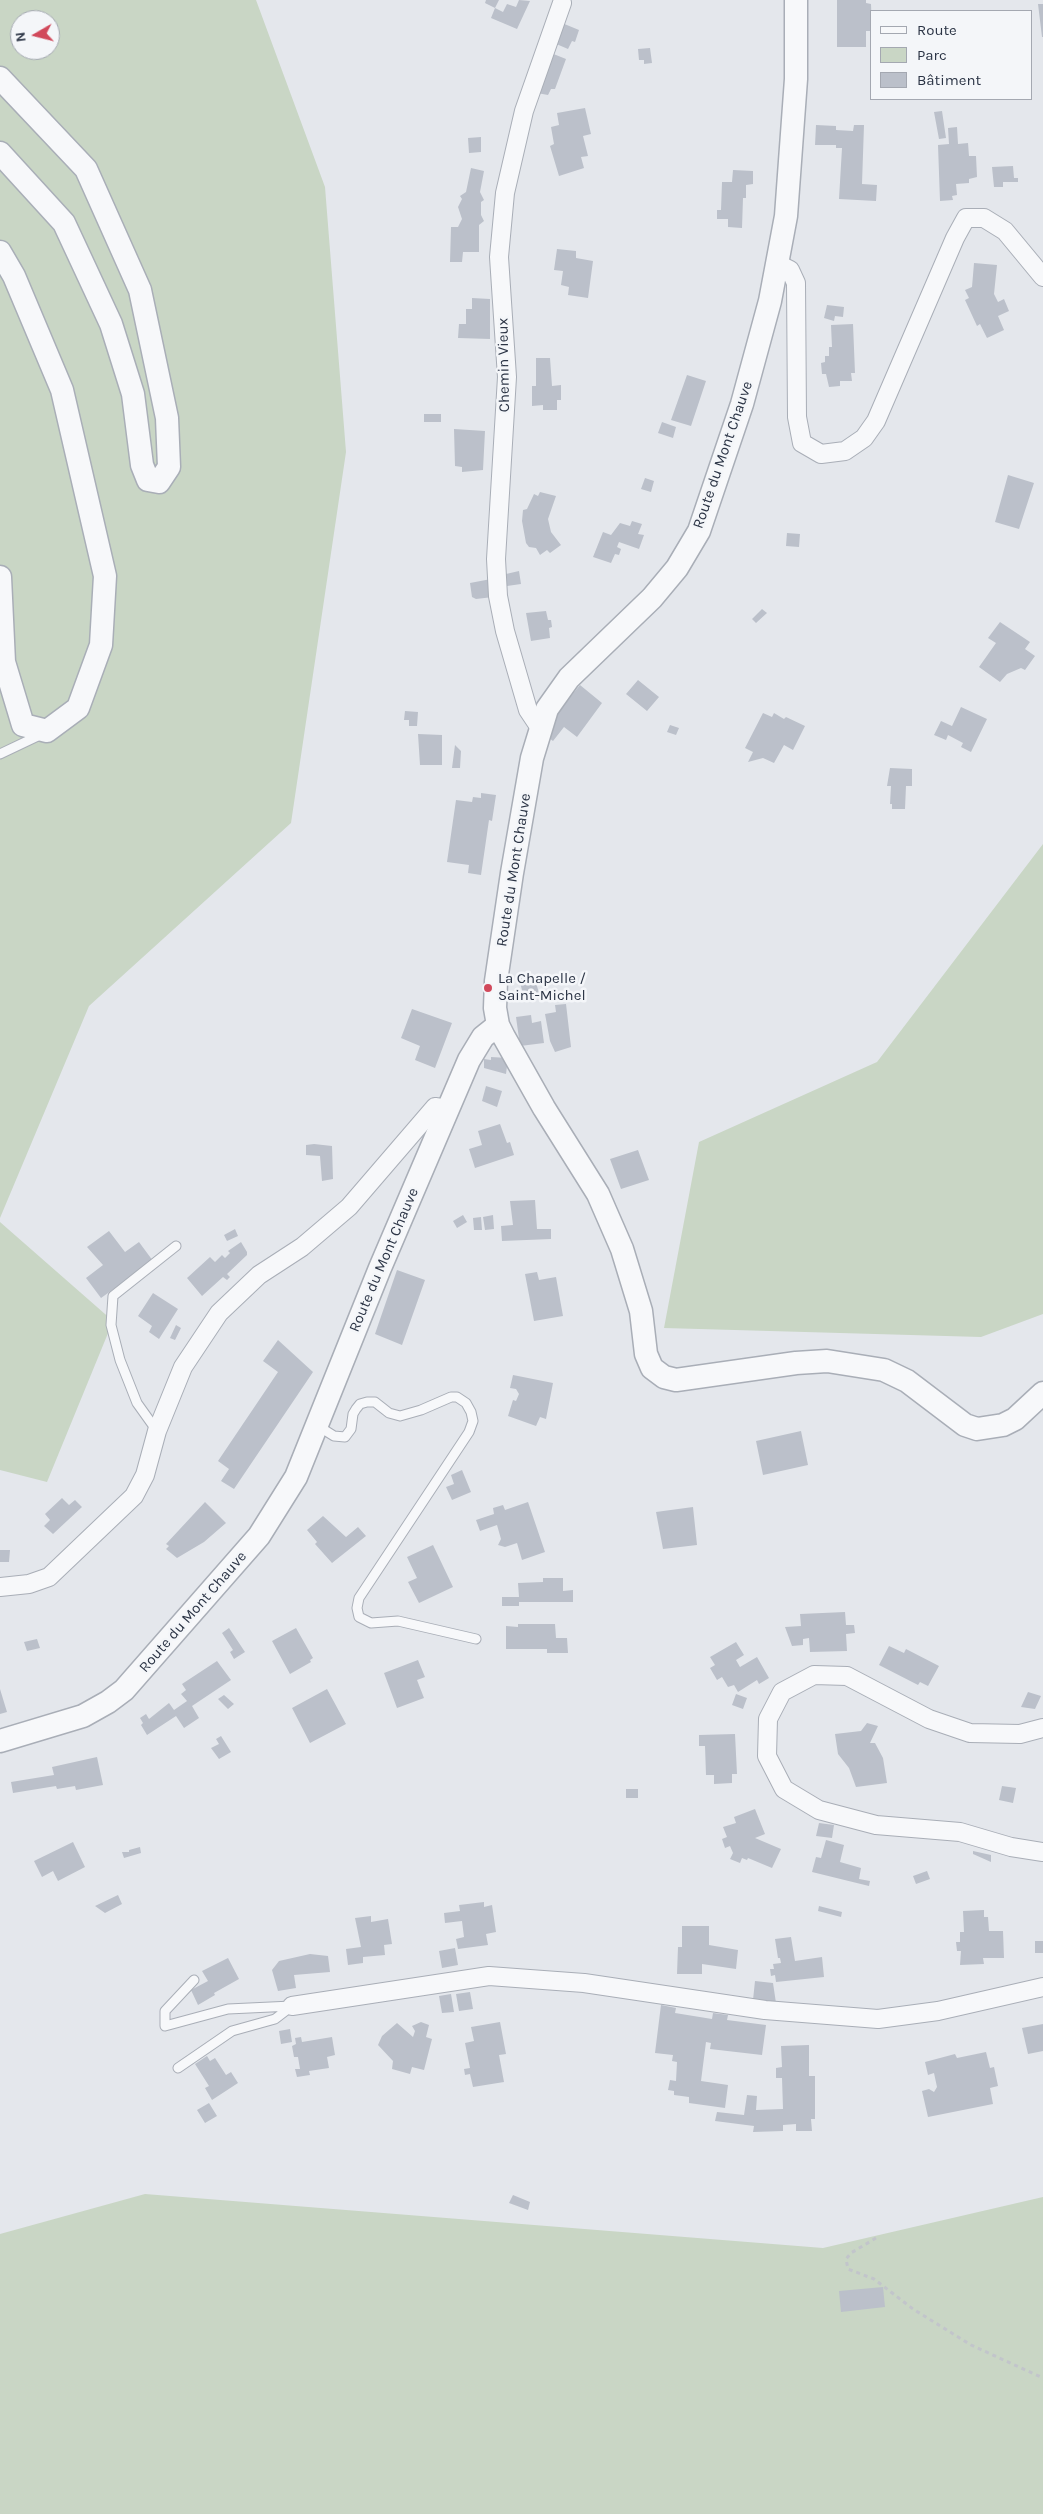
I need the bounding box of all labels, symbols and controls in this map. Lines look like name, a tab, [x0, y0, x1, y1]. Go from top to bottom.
north arrow	[10, 10, 60, 60]
legend	[870, 10, 1033, 100]
text: Route	[917, 21, 957, 39]
text: N	[12, 31, 30, 43]
text: Parc	[917, 46, 947, 64]
text: Bâtiment	[917, 71, 981, 89]
street label: Chemin Vieux	[494, 318, 514, 412]
street label: Route du Mont Chauve	[689, 379, 757, 531]
street label: Route du Mont Chauve	[493, 792, 535, 948]
place label: La Chapelle / Saint-Michel	[498, 970, 586, 1005]
marker: La Chapelle / Saint-Michel	[482, 982, 494, 994]
street label: Route du Mont Chauve	[345, 1185, 423, 1335]
street label: Route du Mont Chauve	[135, 1548, 251, 1676]

